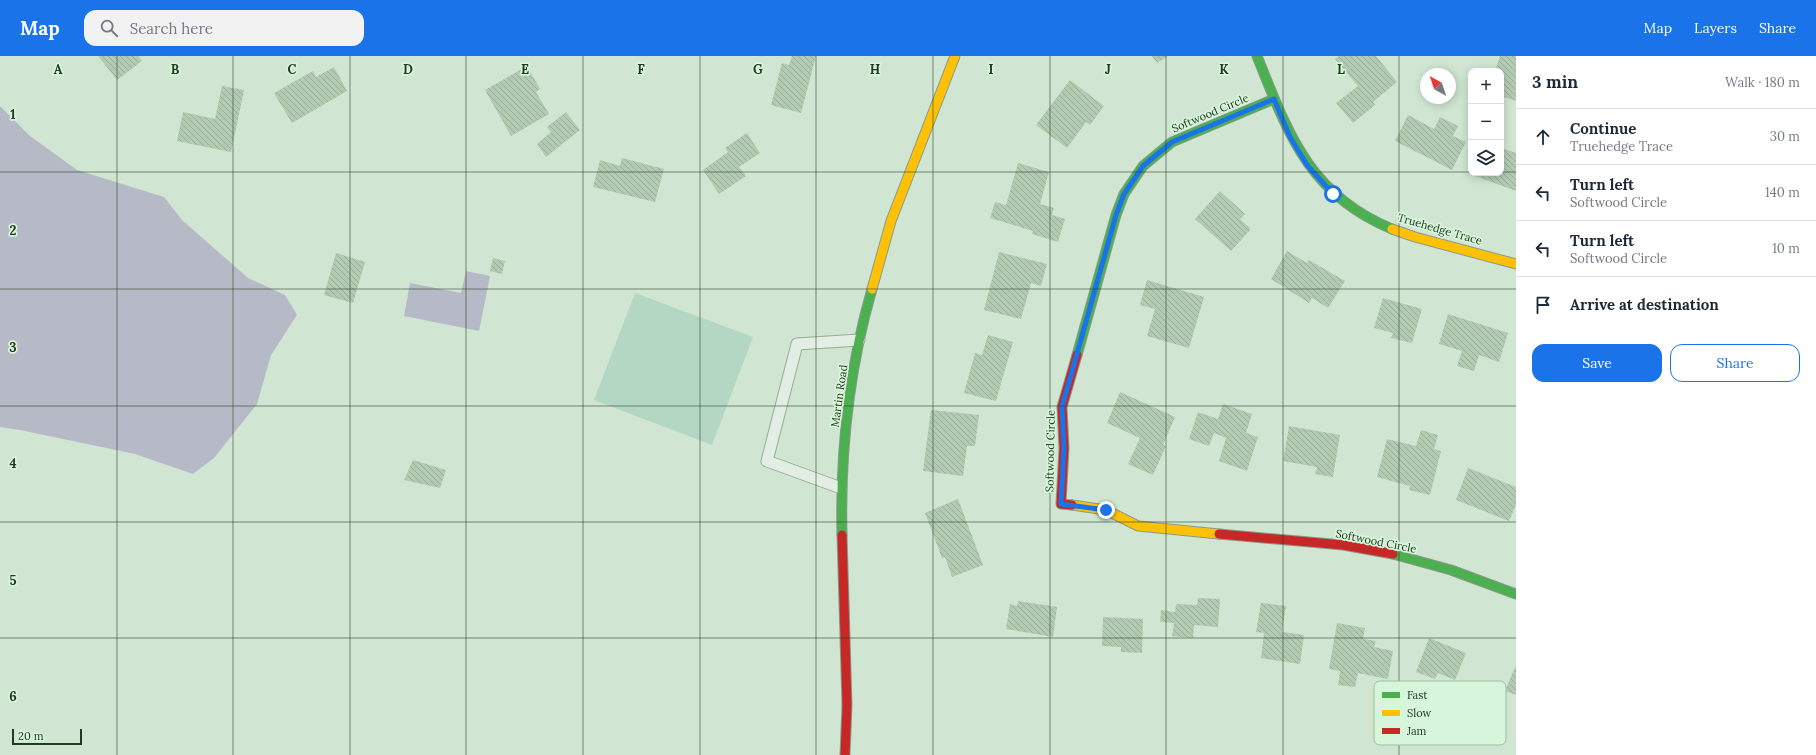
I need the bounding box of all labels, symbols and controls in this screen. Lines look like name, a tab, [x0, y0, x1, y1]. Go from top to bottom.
search box	[84, 10, 364, 46]
text: Map	[20, 16, 60, 40]
icon: search	[98, 17, 120, 39]
text: Search here	[130, 19, 213, 38]
text: Map	[1644, 19, 1672, 37]
text: Layers	[1694, 19, 1737, 37]
text: Share	[1759, 19, 1796, 37]
text: A	[54, 61, 63, 78]
text: B	[171, 61, 180, 78]
text: C	[288, 61, 297, 78]
text: D	[403, 61, 413, 78]
text: E	[521, 61, 529, 78]
text: F	[637, 61, 645, 78]
text: G	[753, 61, 763, 78]
text: H	[870, 61, 880, 78]
text: I	[988, 61, 994, 78]
text: J	[1105, 61, 1111, 78]
text: K	[1219, 61, 1229, 78]
text: L	[1337, 61, 1345, 78]
north arrow	[1420, 68, 1456, 104]
map controls	[1468, 68, 1504, 176]
button: +	[1468, 68, 1504, 104]
text: 3 min	[1532, 71, 1578, 93]
text: Walk · 180 m	[1725, 74, 1800, 91]
street label: Softwood Circle	[1169, 90, 1251, 136]
button: −	[1468, 104, 1504, 140]
text: 1	[10, 106, 16, 123]
text: Continue	[1570, 119, 1636, 138]
icon: ahead	[1532, 126, 1554, 148]
text: 30 m	[1770, 128, 1800, 145]
text: Truehedge Trace	[1570, 138, 1673, 155]
button: layers	[1468, 140, 1504, 176]
text: Turn left	[1570, 175, 1634, 194]
icon: left	[1532, 182, 1554, 204]
text: 140 m	[1765, 184, 1800, 201]
route start	[1324, 185, 1342, 203]
text: Softwood Circle	[1570, 194, 1667, 211]
street label: Truehedge Trace	[1396, 210, 1484, 248]
text: 2	[10, 222, 17, 239]
text: Turn left	[1570, 231, 1634, 250]
icon: left	[1532, 238, 1554, 260]
text: 10 m	[1772, 240, 1800, 257]
text: Softwood Circle	[1570, 250, 1667, 267]
icon: arrive	[1532, 294, 1554, 316]
text: Arrive at destination	[1570, 295, 1719, 314]
text: 3	[9, 339, 17, 356]
button: Save	[1532, 344, 1662, 382]
button: Share	[1670, 344, 1800, 382]
street label: Martin Road	[828, 363, 850, 428]
street label: Softwood Circle	[1042, 410, 1058, 492]
text: 4	[9, 455, 17, 472]
route end	[1097, 501, 1115, 519]
street label: Softwood Circle	[1334, 526, 1418, 556]
text: 5	[9, 572, 17, 589]
legend	[1374, 681, 1506, 745]
text: 6	[9, 688, 17, 705]
text: Fast	[1407, 688, 1428, 702]
text: Slow	[1407, 706, 1432, 720]
text: Jam	[1406, 724, 1427, 738]
scale bar	[12, 727, 82, 746]
text: 20 m	[18, 729, 43, 743]

